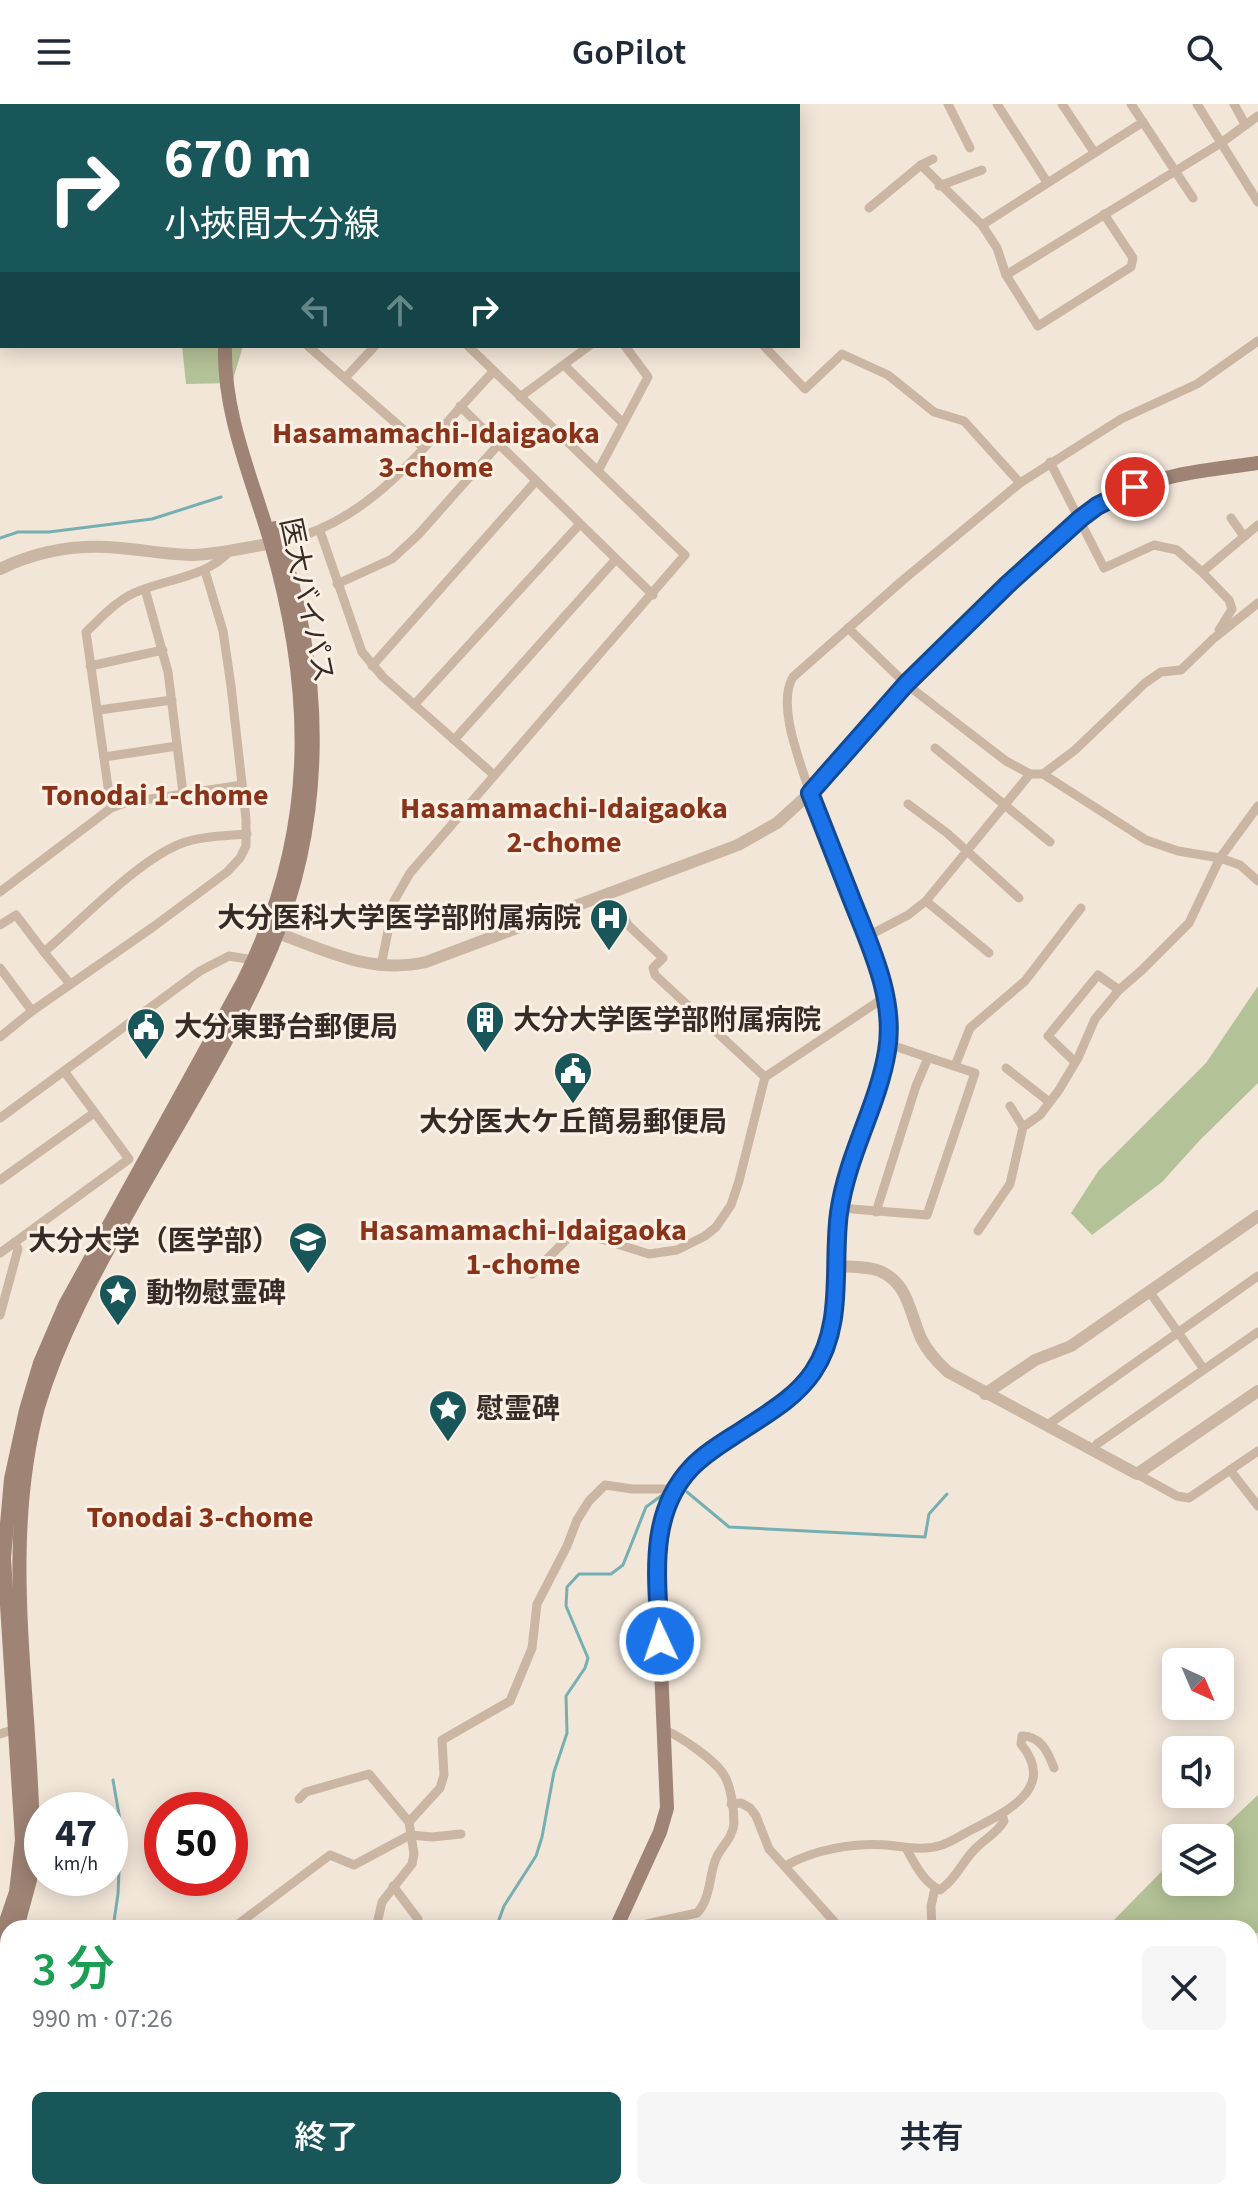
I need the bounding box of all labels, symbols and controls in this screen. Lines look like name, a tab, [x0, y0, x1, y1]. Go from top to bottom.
text: GoPilot	[572, 27, 686, 78]
icon: menu	[32, 30, 76, 74]
icon: search	[1182, 30, 1226, 74]
text: 670 m	[164, 120, 312, 199]
icon: right	[32, 136, 136, 240]
text: 小挾間大分線	[164, 199, 380, 250]
icon: left	[294, 288, 338, 332]
icon: ahead	[378, 288, 422, 332]
icon: right	[462, 288, 506, 332]
district label: Hasamamachi-Idaigaoka 3-chome	[272, 412, 600, 489]
pin	[1101, 453, 1169, 521]
icon: arrive	[1113, 465, 1157, 509]
street label: 医大バイパス	[270, 514, 344, 686]
district label: Tonodai 1-chome	[41, 774, 269, 817]
district label: Hasamamachi-Idaigaoka 2-chome	[400, 787, 728, 864]
hospital icon: 大分医科大学医学部附属病院	[588, 897, 630, 952]
place label: 大分医科大学医学部附属病院	[217, 898, 581, 938]
building icon: 大分大学医学部附属病院	[464, 999, 506, 1054]
place label: 大分大学医学部附属病院	[513, 1000, 821, 1040]
public building icon: 大分東野台郵便局	[125, 1006, 167, 1061]
place label: 大分東野台郵便局	[174, 1007, 398, 1047]
public building icon: 大分医大ケ丘簡易郵便局	[552, 1050, 594, 1105]
place label: 大分医大ケ丘簡易郵便局	[419, 1102, 727, 1142]
district label: Hasamamachi-Idaigaoka 1-chome	[359, 1209, 687, 1286]
school or university icon: 大分大学（医学部）	[287, 1220, 329, 1275]
place label: 大分大学（医学部）	[28, 1221, 280, 1261]
place icon: 動物慰霊碑	[97, 1272, 139, 1327]
place label: 動物慰霊碑	[146, 1273, 286, 1313]
place icon: 慰霊碑	[427, 1388, 469, 1443]
place label: 慰霊碑	[476, 1389, 560, 1429]
district label: Tonodai 3-chome	[86, 1496, 314, 1539]
position arrow	[618, 1599, 702, 1683]
north arrow	[1162, 1648, 1234, 1720]
map controls	[1162, 1648, 1234, 1896]
button: sound	[1162, 1736, 1234, 1808]
speed limit sign: 50	[144, 1792, 248, 1896]
text: 47	[55, 1805, 97, 1862]
button: layers	[1162, 1824, 1234, 1896]
text: km/h	[54, 1850, 98, 1878]
text: 3 分	[32, 1936, 114, 2004]
button: close	[1142, 1946, 1226, 2030]
text: 990 m · 07:26	[32, 2000, 173, 2037]
button: 終了	[32, 2092, 621, 2184]
button: 共有	[637, 2092, 1226, 2184]

